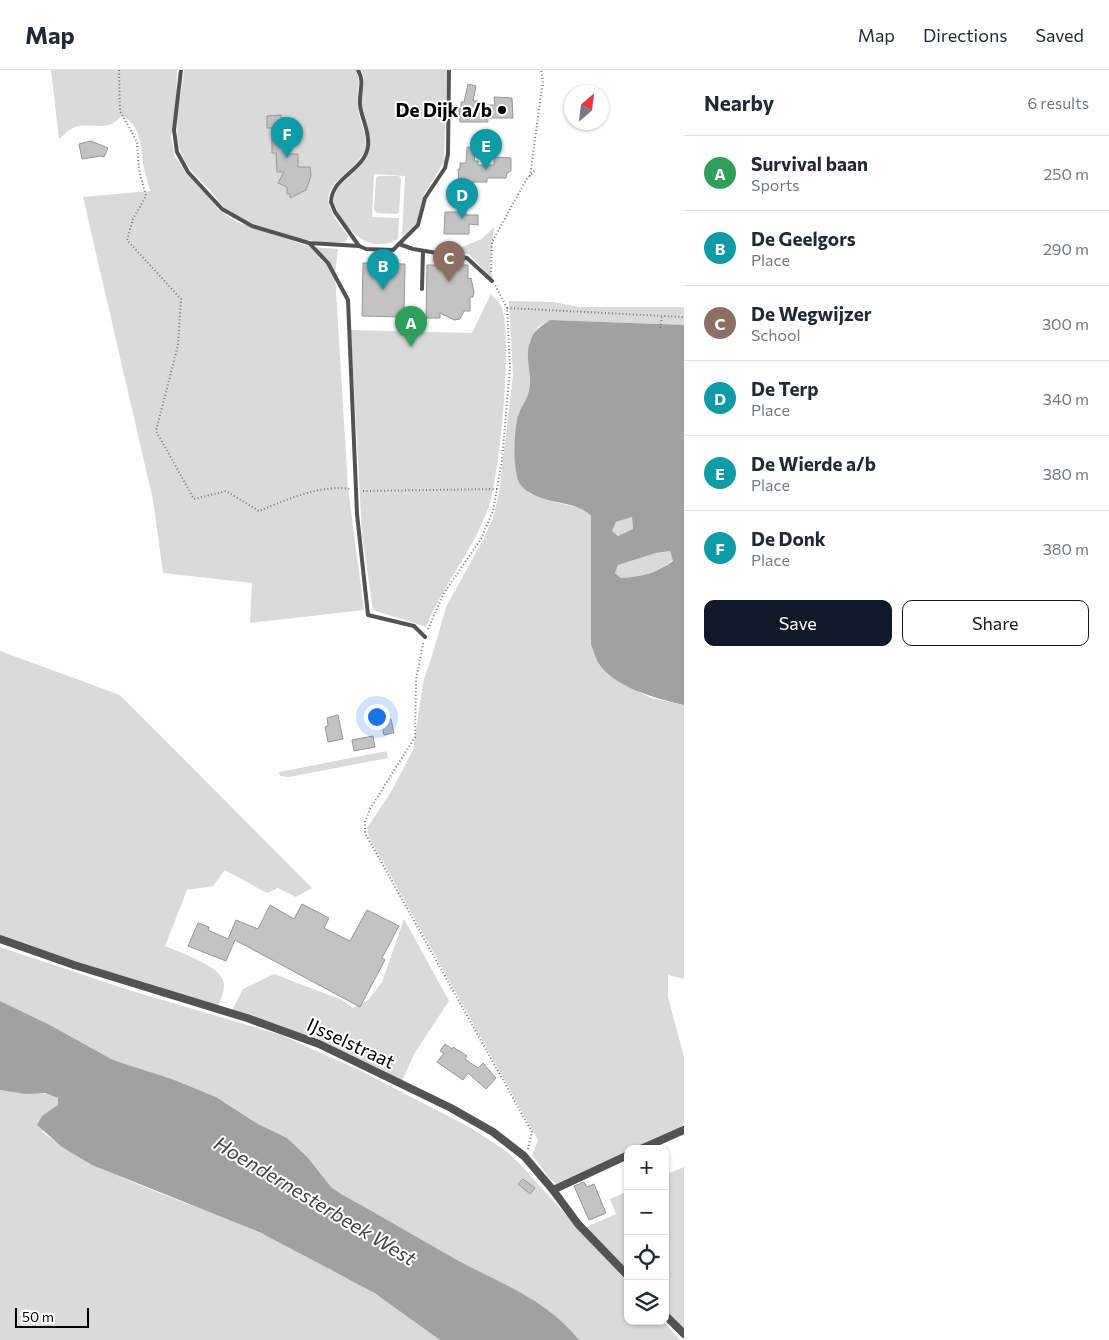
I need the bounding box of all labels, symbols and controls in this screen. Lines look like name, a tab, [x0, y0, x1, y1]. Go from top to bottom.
text: Map	[25, 20, 75, 49]
text: Map	[858, 24, 895, 46]
text: Directions	[923, 24, 1007, 46]
text: Saved	[1035, 24, 1084, 46]
north arrow	[564, 85, 609, 130]
text: Nearby	[704, 90, 774, 115]
text: 6 results	[1028, 93, 1089, 112]
place label: De Dijk a/b	[396, 98, 492, 121]
marker: De Dijk a/b	[496, 104, 508, 116]
pin: F	[271, 117, 303, 158]
pin: E	[470, 129, 502, 170]
text: Survival baan	[751, 152, 868, 175]
text: A	[714, 164, 726, 183]
text: 250 m	[1043, 164, 1089, 183]
text: Sports	[751, 175, 800, 194]
pin: D	[446, 178, 478, 219]
text: De Geelgors	[751, 227, 856, 250]
text: B	[715, 239, 725, 258]
text: 290 m	[1043, 239, 1089, 258]
pin: C	[433, 241, 465, 282]
pin: B	[367, 249, 399, 290]
text: Place	[751, 250, 790, 269]
text: De Wegwijzer	[751, 302, 872, 325]
pin: A	[395, 306, 427, 347]
text: C	[715, 314, 725, 333]
text: 300 m	[1042, 314, 1089, 333]
text: School	[751, 325, 801, 344]
text: De Terp	[751, 377, 819, 400]
text: D	[714, 389, 726, 408]
text: 340 m	[1043, 389, 1089, 408]
text: Place	[751, 400, 790, 419]
text: De Wierde a/b	[751, 452, 876, 475]
text: E	[715, 464, 725, 483]
text: 380 m	[1043, 464, 1089, 483]
text: Place	[751, 475, 790, 494]
text: De Donk	[751, 527, 826, 550]
text: F	[715, 539, 725, 558]
text: 380 m	[1043, 539, 1089, 558]
text: Place	[751, 550, 790, 569]
button: Save	[704, 600, 892, 646]
button: Share	[902, 600, 1089, 646]
your location	[364, 704, 390, 730]
street label: IJsselstraat	[304, 1012, 399, 1073]
water label: Hoendernesterbeek West	[210, 1130, 422, 1270]
map controls	[624, 1145, 669, 1325]
button: +	[624, 1145, 669, 1190]
button: −	[624, 1190, 669, 1235]
button: locate	[624, 1235, 669, 1280]
button: layers	[624, 1280, 669, 1325]
scale bar	[15, 1305, 89, 1328]
text: 50 m	[22, 1308, 54, 1325]

